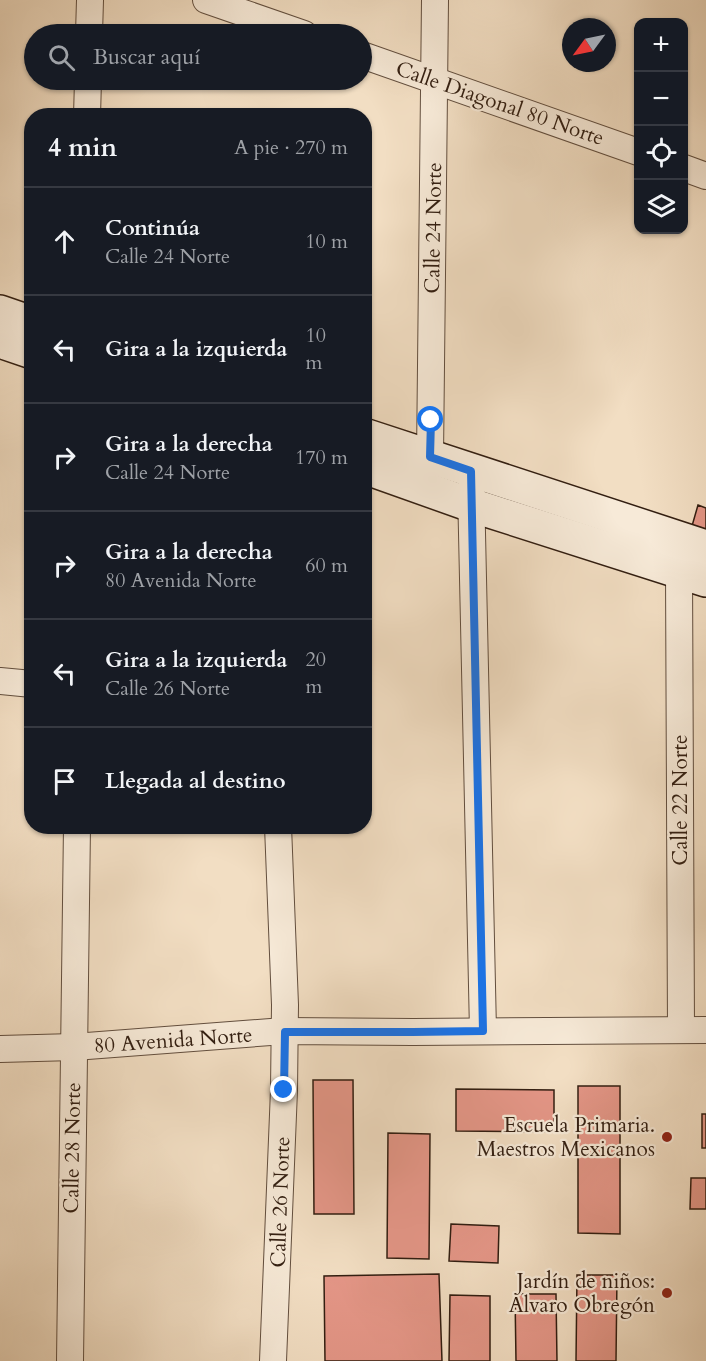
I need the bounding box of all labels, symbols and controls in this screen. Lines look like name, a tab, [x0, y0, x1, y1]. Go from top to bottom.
north arrow	[562, 18, 616, 72]
map controls	[634, 18, 688, 234]
button: +	[634, 18, 688, 72]
search box	[24, 24, 372, 90]
icon: search	[45, 41, 78, 74]
text: Buscar aquí	[93, 42, 200, 72]
street label: Calle Diagonal 80 Norte	[392, 54, 608, 153]
button: −	[634, 72, 688, 126]
button: locate	[634, 126, 688, 180]
text: 4 min	[48, 130, 117, 165]
text: A pie · 270 m	[234, 134, 348, 161]
street label: Calle 24 Norte	[418, 162, 449, 294]
button: layers	[634, 180, 688, 234]
text: Continúa	[105, 213, 200, 243]
icon: ahead	[48, 225, 81, 258]
text: 10 m	[305, 228, 348, 255]
text: Calle 24 Norte	[105, 243, 230, 270]
text: 10 m	[306, 322, 326, 376]
icon: left	[48, 333, 81, 366]
text: Gira a la izquierda	[105, 334, 288, 364]
route start	[417, 406, 443, 432]
text: Gira a la derecha	[105, 429, 273, 459]
icon: right	[48, 441, 81, 474]
text: 170 m	[295, 444, 348, 471]
text: Calle 24 Norte	[105, 459, 230, 486]
text: Gira a la derecha	[105, 537, 273, 567]
icon: right	[48, 549, 81, 582]
text: 60 m	[305, 552, 348, 579]
text: 80 Avenida Norte	[105, 567, 257, 594]
text: Gira a la izquierda	[105, 645, 288, 675]
text: 20 m	[306, 646, 326, 700]
icon: left	[48, 657, 81, 690]
text: Calle 26 Norte	[105, 675, 230, 702]
street label: Calle 22 Norte	[666, 734, 695, 866]
icon: arrive	[48, 765, 81, 798]
text: Llegada al destino	[105, 766, 286, 796]
street label: 80 Avenida Norte	[93, 1020, 253, 1061]
route end	[270, 1076, 296, 1102]
street label: Calle 28 Norte	[57, 1082, 88, 1214]
place label: Escuela Primaria. Maestros Mexicanos	[477, 1111, 655, 1164]
marker: Escuela Primaria. Maestros Mexicanos	[660, 1130, 674, 1144]
street label: Calle 26 Norte	[264, 1136, 297, 1268]
place label: Jardín de niños: Alvaro Obregón	[509, 1267, 655, 1320]
marker: Jardín de niños: Alvaro Obregón	[660, 1286, 674, 1300]

